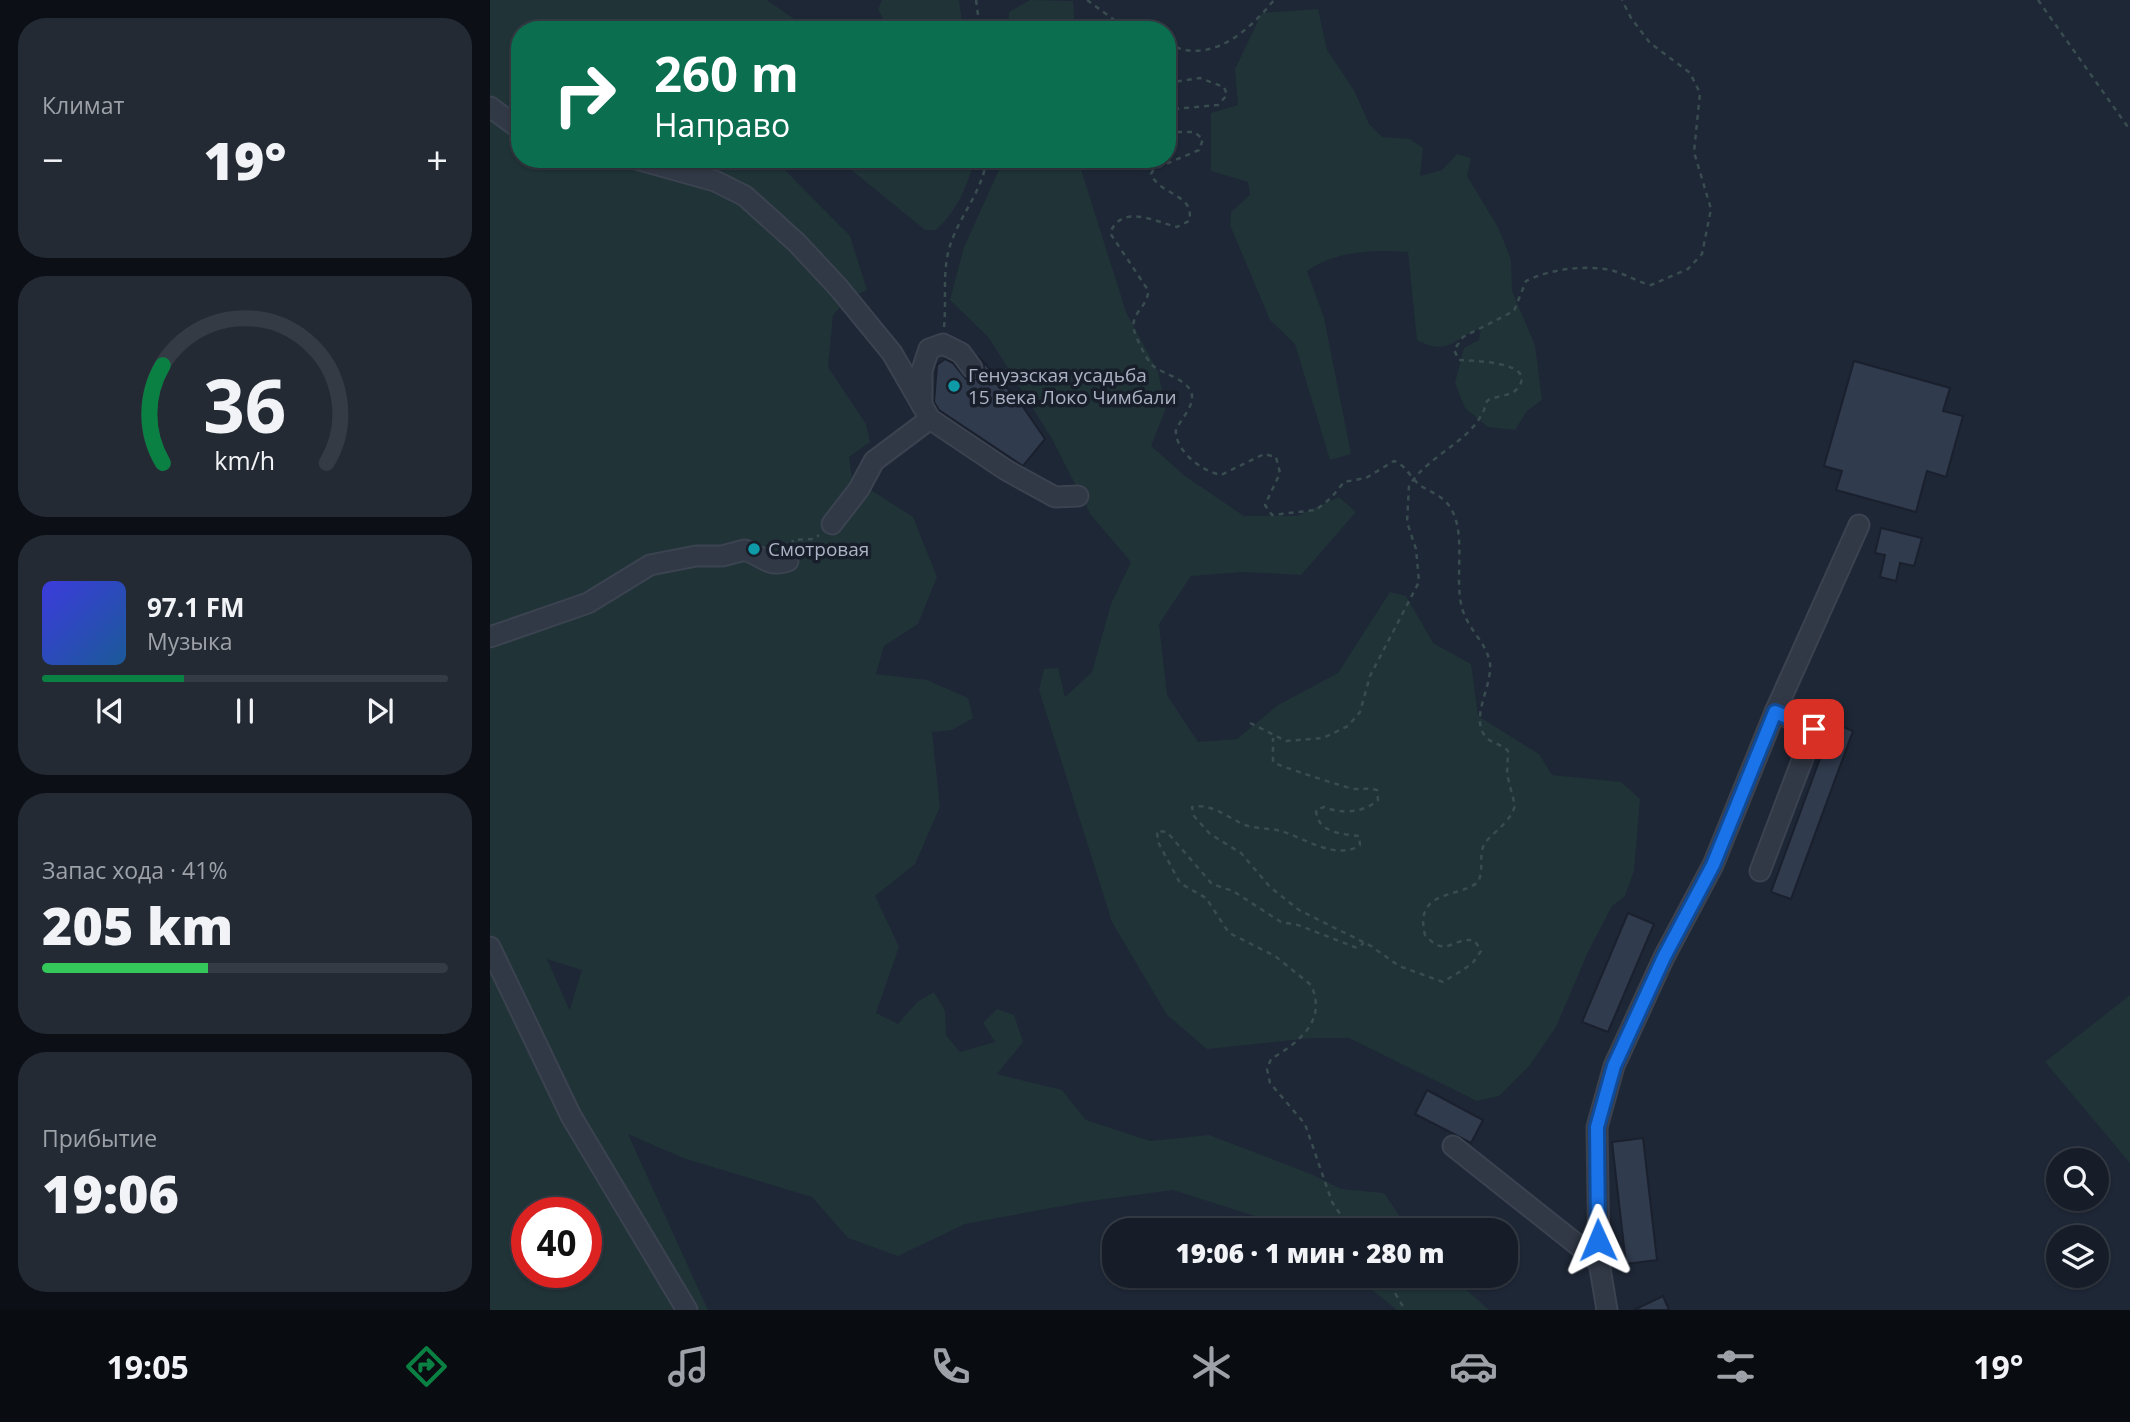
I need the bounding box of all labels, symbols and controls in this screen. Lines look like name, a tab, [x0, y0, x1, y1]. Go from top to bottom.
text: 260 m	[654, 40, 799, 106]
icon: right	[539, 49, 630, 140]
text: Климат	[42, 89, 124, 121]
text: Направо	[654, 103, 790, 146]
text: 19°	[204, 124, 286, 195]
text: −	[42, 133, 64, 185]
text: +	[426, 133, 448, 185]
text: 36	[203, 355, 287, 454]
place label: Генуэзская усадьба 15 века Локо Чимбали	[968, 362, 1177, 410]
marker: Генуэзская усадьба 15 века Локо Чимбали	[946, 378, 962, 394]
text: km/h	[215, 442, 275, 476]
place label: Смотровая	[768, 536, 869, 562]
marker: Смотровая	[746, 541, 762, 557]
text: 97.1 FM	[147, 589, 245, 625]
text: Музыка	[147, 625, 233, 657]
icon: previous	[91, 692, 129, 730]
icon: pause	[226, 692, 264, 730]
icon: next	[361, 692, 399, 730]
pin	[1784, 699, 1844, 759]
icon: arrive	[1795, 710, 1833, 748]
text: Запас хода · 41%	[42, 854, 227, 886]
text: 205 km	[42, 889, 233, 960]
text: Прибытие	[42, 1122, 157, 1154]
map controls	[2046, 1148, 2109, 1288]
button: search	[2046, 1148, 2109, 1211]
text: 19:06	[42, 1157, 179, 1228]
speed limit sign: 40	[511, 1197, 602, 1288]
position arrow	[1561, 1203, 1635, 1277]
button: layers	[2046, 1225, 2109, 1288]
text: 19:06 · 1 мин · 280 m	[1175, 1235, 1445, 1271]
icon: directions	[402, 1342, 451, 1391]
icon: music	[664, 1342, 713, 1391]
icon: phone	[926, 1342, 975, 1391]
icon: climate	[1187, 1342, 1236, 1391]
icon: car	[1449, 1342, 1498, 1391]
icon: filters	[1711, 1342, 1760, 1391]
text: 19:05	[106, 1345, 189, 1388]
text: 19°	[1973, 1345, 2024, 1388]

